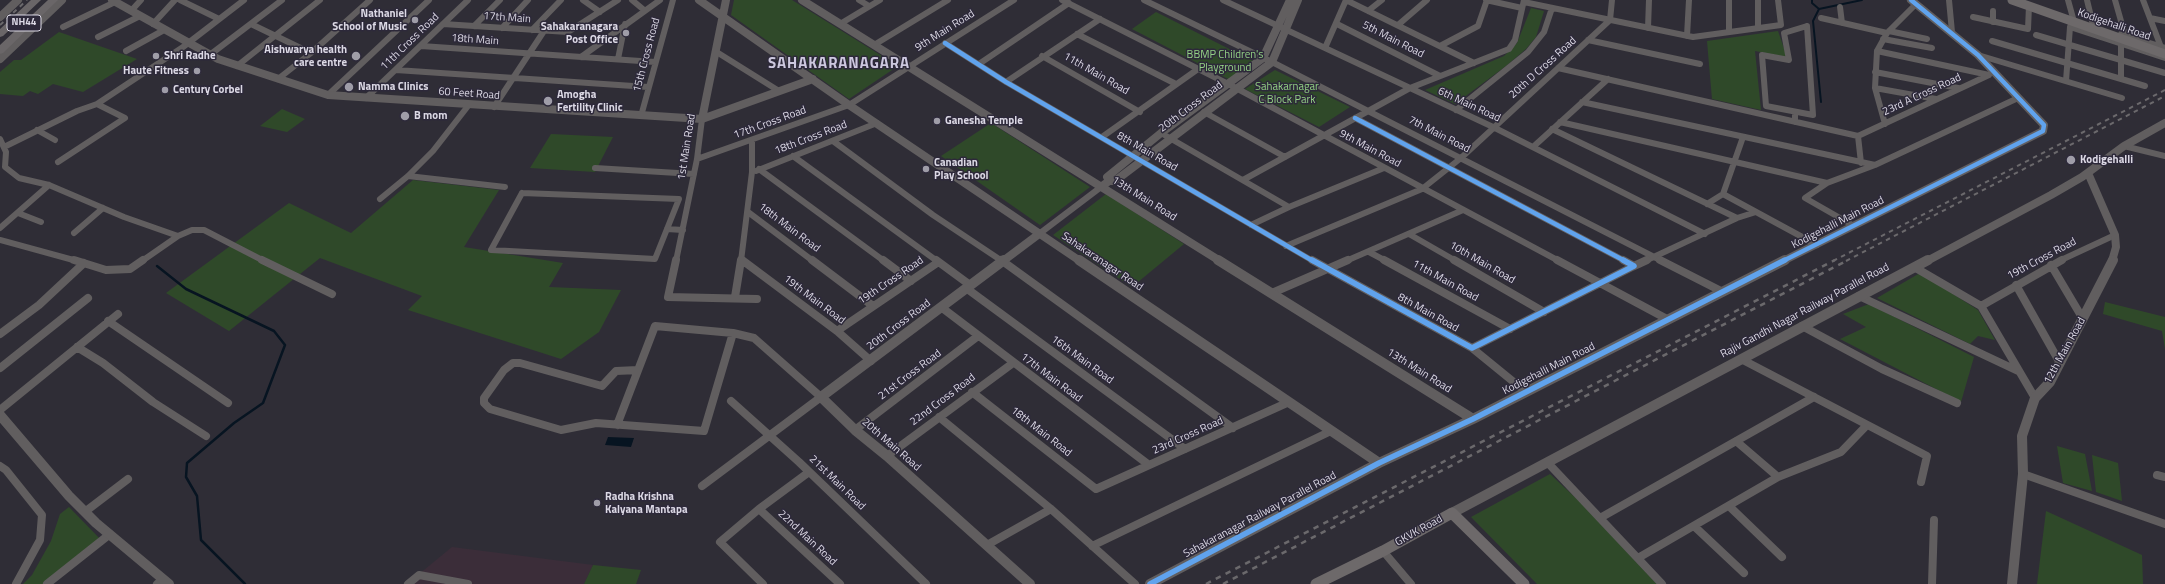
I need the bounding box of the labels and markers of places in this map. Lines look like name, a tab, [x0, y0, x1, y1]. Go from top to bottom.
place label: Nathaniel School of Music	[332, 7, 407, 33]
marker: Nathaniel School of Music	[410, 15, 420, 25]
place label: Sahakaranagara Post Office	[541, 20, 618, 46]
marker: Sahakaranagara Post Office	[621, 28, 631, 38]
place label: Aishwarya health care centre	[264, 43, 347, 69]
place label: Shri Radhe	[164, 49, 216, 63]
marker: Aishwarya health care centre	[350, 50, 362, 62]
marker: Shri Radhe	[151, 51, 161, 61]
place label: Haute Fitness	[123, 64, 189, 78]
marker: Haute Fitness	[192, 66, 202, 76]
place label: Namma Clinics	[358, 80, 429, 94]
marker: Namma Clinics	[343, 81, 355, 93]
place label: Century Corbel	[173, 83, 243, 97]
marker: Century Corbel	[160, 85, 170, 95]
place label: Amogha Fertility Clinic	[557, 88, 623, 114]
marker: Amogha Fertility Clinic	[542, 95, 554, 107]
place label: B mom	[414, 109, 447, 123]
marker: B mom	[399, 110, 411, 122]
place label: Ganesha Temple	[945, 114, 1023, 128]
marker: Ganesha Temple	[932, 116, 942, 126]
place label: Kodigehalli	[2080, 153, 2133, 167]
marker: Kodigehalli	[2065, 154, 2077, 166]
place label: Canadian Play School	[934, 156, 989, 182]
marker: Canadian Play School	[921, 164, 931, 174]
place label: Radha Krishna Kalyana Mantapa	[605, 490, 688, 516]
marker: Radha Krishna Kalyana Mantapa	[592, 498, 602, 508]

